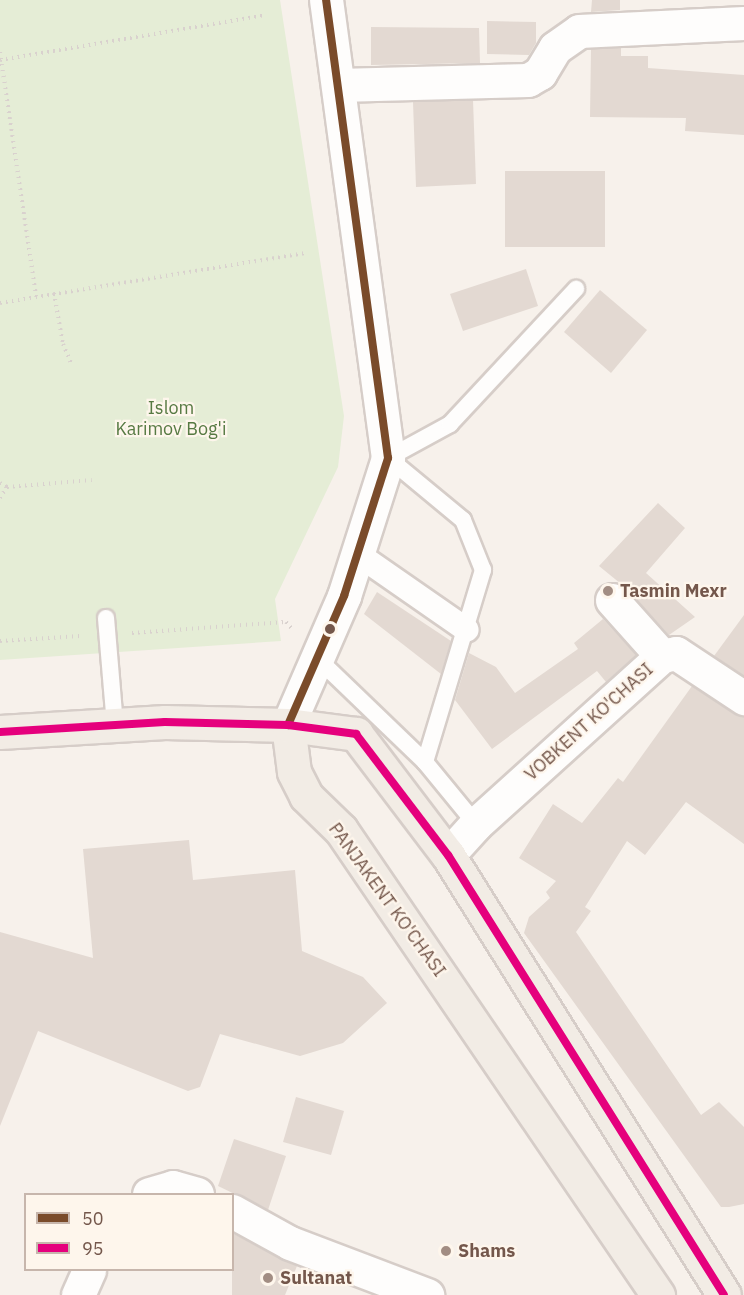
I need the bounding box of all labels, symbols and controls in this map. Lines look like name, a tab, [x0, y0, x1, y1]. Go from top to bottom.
park label: Islom Karimov Bog'i	[116, 398, 226, 440]
place label: Tasmin Mexr	[620, 580, 727, 602]
marker: Tasmin Mexr	[601, 584, 615, 598]
unlabelled marker	[324, 623, 336, 635]
street label: VOBKENT KO'CHASI	[520, 659, 658, 785]
street label: PANJAKENT KO'CHASI	[324, 819, 450, 981]
legend	[24, 1193, 234, 1271]
text: 50	[82, 1207, 104, 1230]
text: 95	[82, 1237, 104, 1260]
place label: Shams	[458, 1240, 515, 1262]
marker: Shams	[439, 1244, 453, 1258]
place label: Sultanat	[280, 1267, 352, 1289]
marker: Sultanat	[261, 1271, 275, 1285]

